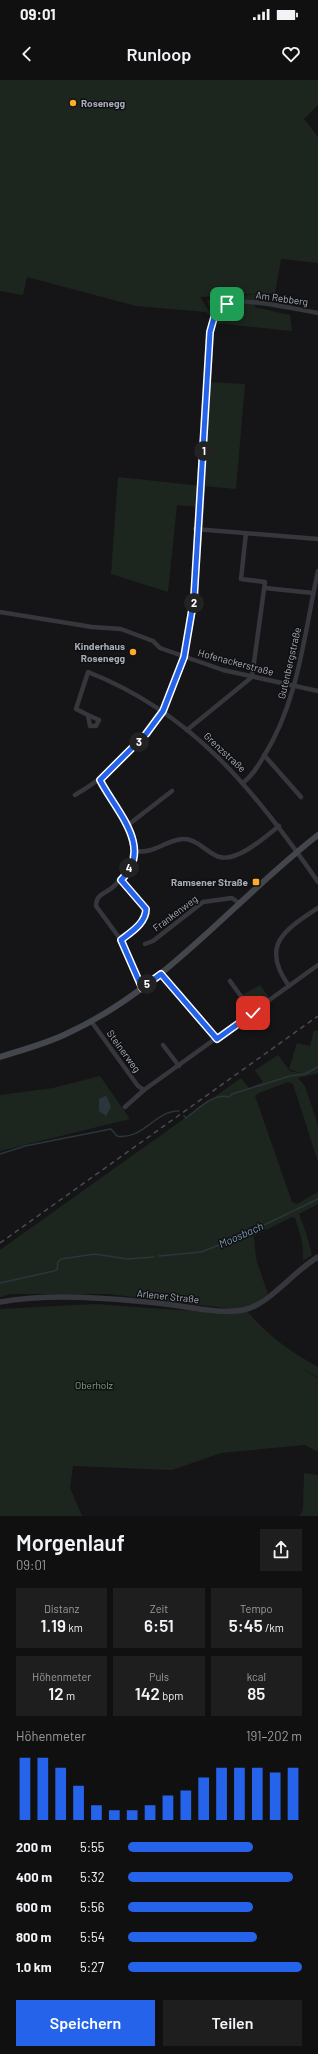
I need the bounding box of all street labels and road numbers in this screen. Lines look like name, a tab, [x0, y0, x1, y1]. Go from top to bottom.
street label: Am Rebberg	[255, 288, 309, 308]
street label: Gutenbergstraße	[275, 626, 303, 700]
street label: Hofenackerstraße	[197, 646, 275, 678]
street label: Grenzstraße	[202, 730, 248, 774]
street label: Frankenweg	[150, 892, 200, 934]
street label: Steinerweg	[105, 1027, 143, 1075]
street label: Arlener Straße	[136, 1287, 200, 1305]

